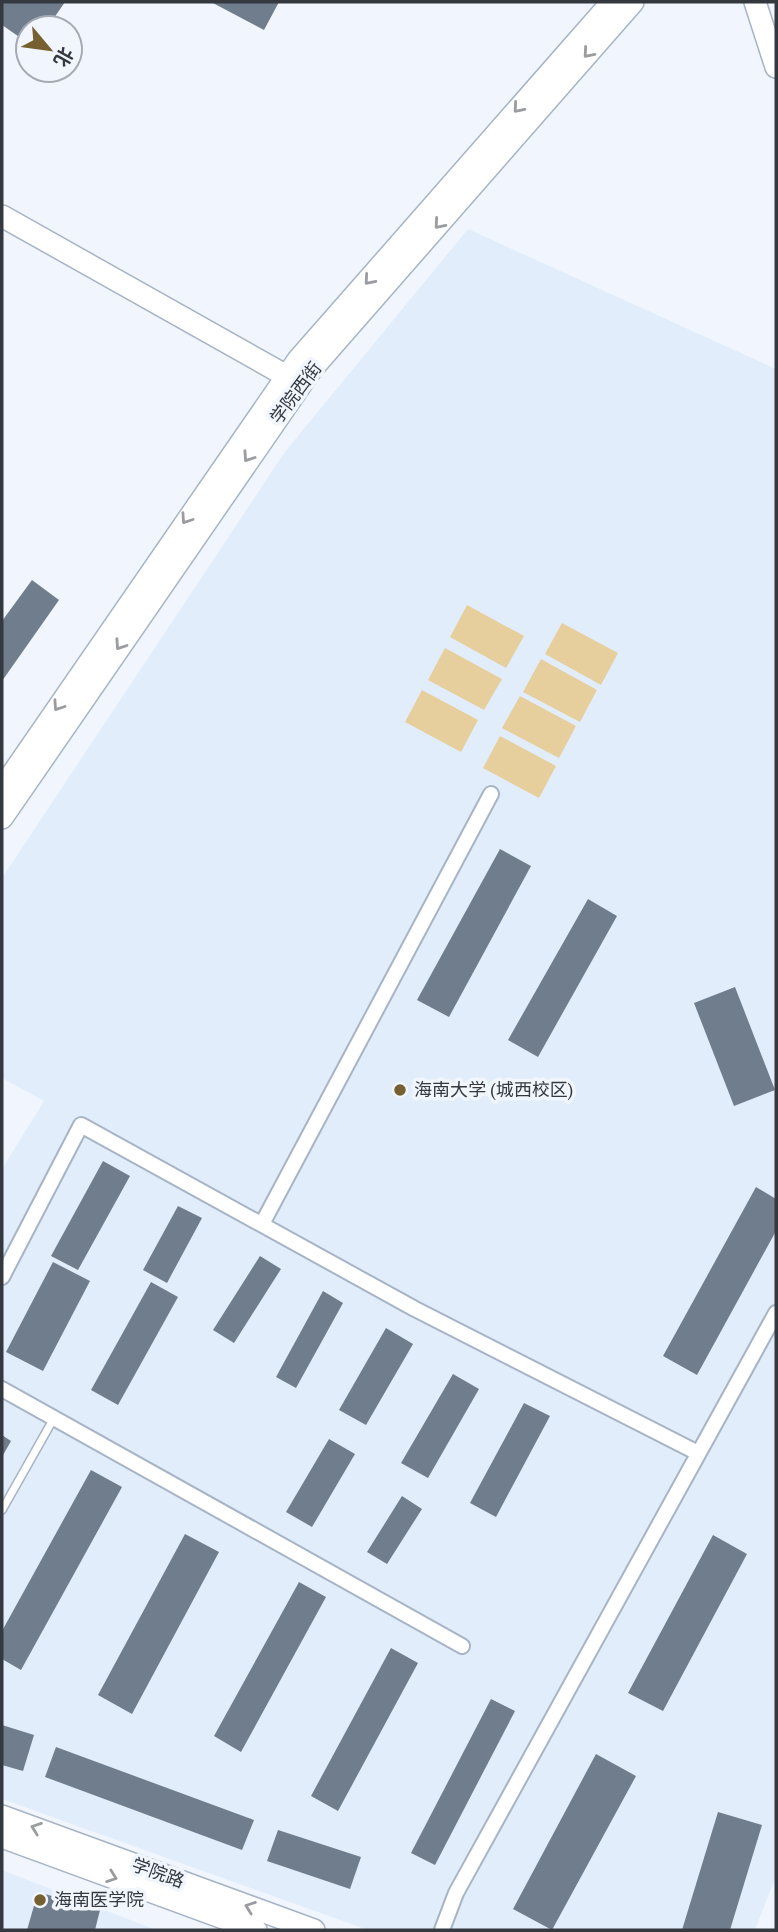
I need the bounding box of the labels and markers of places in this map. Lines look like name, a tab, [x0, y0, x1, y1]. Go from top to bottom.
place label: 海南大学 (城西校区)	[414, 1080, 574, 1101]
marker: 海南大学 (城西校区)	[392, 1082, 408, 1098]
place label: 海南医学院	[54, 1890, 144, 1910]
marker: 海南医学院	[32, 1892, 48, 1908]

